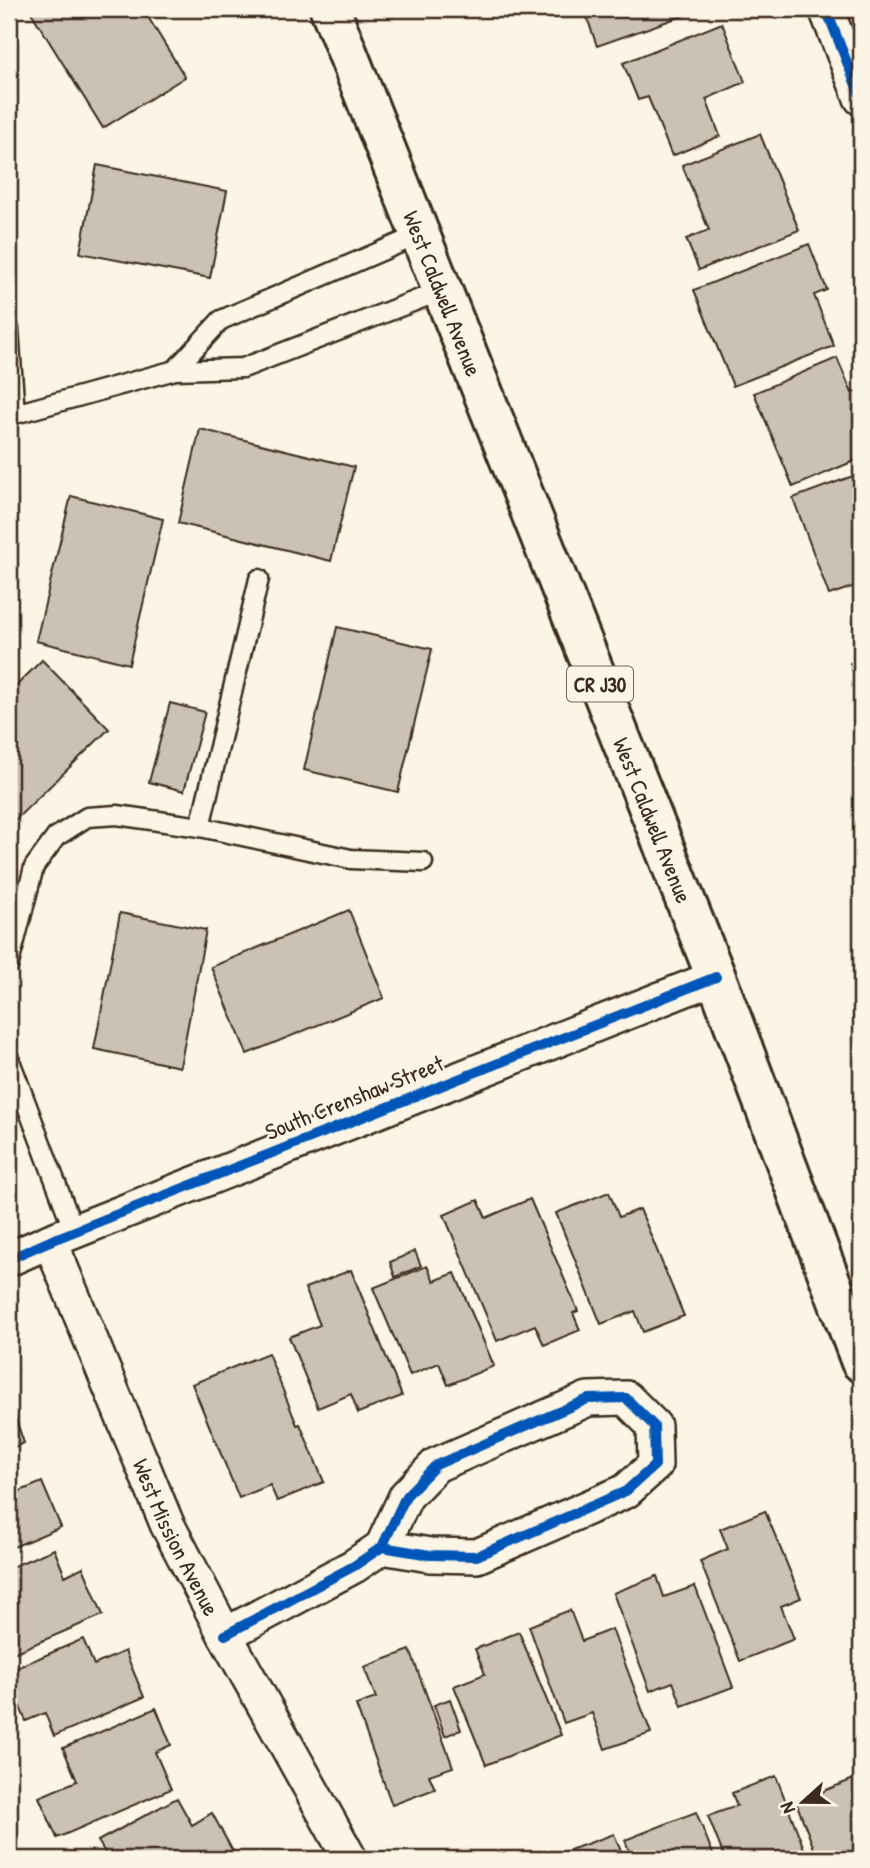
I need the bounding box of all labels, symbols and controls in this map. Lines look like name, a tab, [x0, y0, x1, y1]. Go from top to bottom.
street label: West Caldwell Avenue	[396, 206, 490, 381]
road number: CR J30	[567, 666, 633, 702]
street label: West Caldwell Avenue	[606, 733, 700, 907]
street label: South Crenshaw Street	[260, 1047, 449, 1147]
street label: West Mission Avenue	[126, 1454, 228, 1621]
north arrow	[768, 1766, 838, 1836]
text: N	[773, 1799, 801, 1817]

